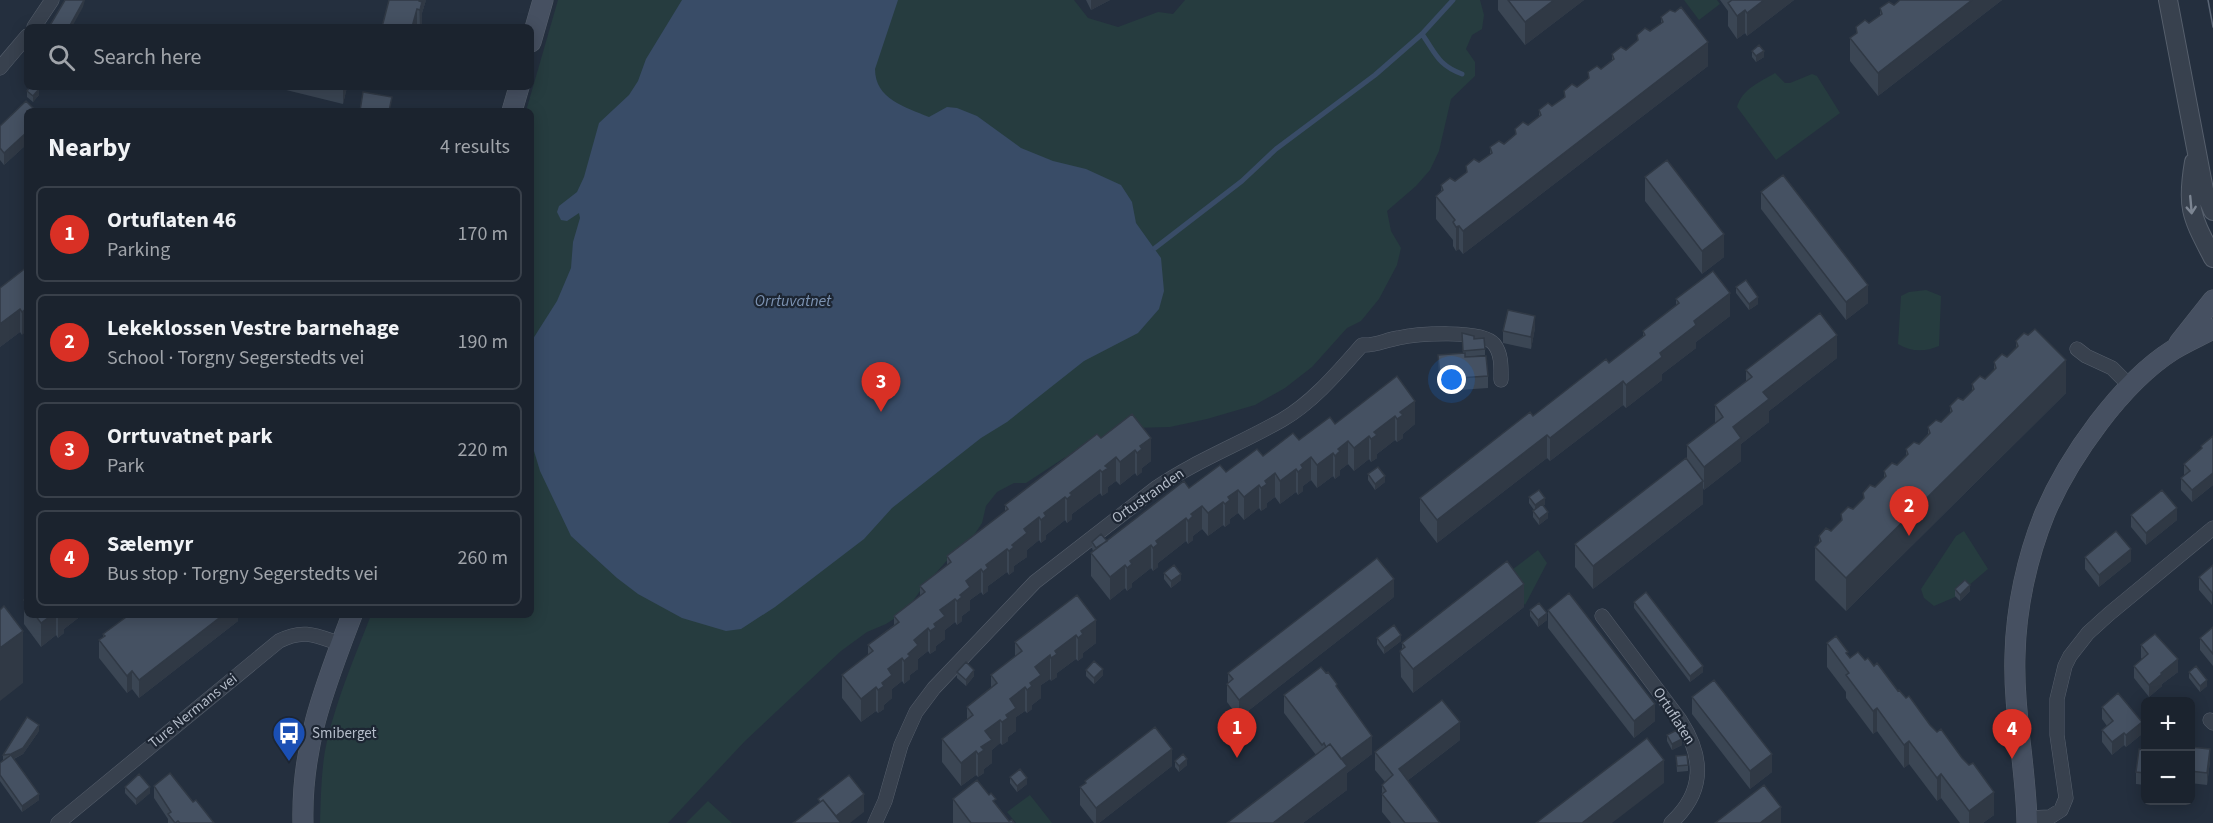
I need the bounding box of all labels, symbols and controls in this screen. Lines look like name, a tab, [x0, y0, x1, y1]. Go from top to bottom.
search box	[24, 24, 534, 90]
icon: search	[45, 41, 78, 74]
text: Search here	[93, 41, 201, 73]
text: Nearby	[48, 129, 131, 166]
text: 4 results	[440, 133, 510, 161]
one-way arrow	[2186, 195, 2197, 215]
text: Ortuflaten 46	[107, 204, 236, 236]
text: 1	[64, 220, 75, 248]
text: 170 m	[458, 220, 508, 248]
text: Parking	[107, 236, 170, 264]
water label: Orrtuvatnet	[755, 290, 832, 312]
text: Lekeklossen Vestre barnehage	[107, 312, 400, 344]
text: 2	[64, 328, 75, 356]
text: 190 m	[458, 328, 508, 356]
text: School · Torgny Segerstedts vei	[107, 344, 364, 372]
pin: 3	[862, 362, 900, 412]
your location	[1437, 365, 1466, 394]
text: Orrtuvatnet park	[107, 420, 273, 452]
text: 3	[64, 436, 75, 464]
text: 220 m	[458, 436, 508, 464]
text: Park	[107, 452, 144, 480]
street label: Ortustranden	[1108, 463, 1188, 529]
pin: 2	[1890, 486, 1928, 536]
text: Sælemyr	[107, 528, 193, 560]
text: 4	[64, 544, 75, 572]
text: 260 m	[458, 544, 508, 572]
text: Bus stop · Torgny Segerstedts vei	[107, 560, 378, 588]
street label: Ture Nermans vei	[144, 669, 242, 753]
street label: Ortuflaten	[1648, 683, 1700, 749]
map controls	[2141, 697, 2195, 805]
button: +	[2141, 697, 2195, 751]
pin: 1	[1218, 708, 1256, 758]
pin: 4	[1992, 710, 2032, 759]
bus stop icon: Smiberget	[271, 715, 307, 762]
place label: Smiberget	[312, 723, 377, 744]
button: −	[2141, 751, 2195, 805]

